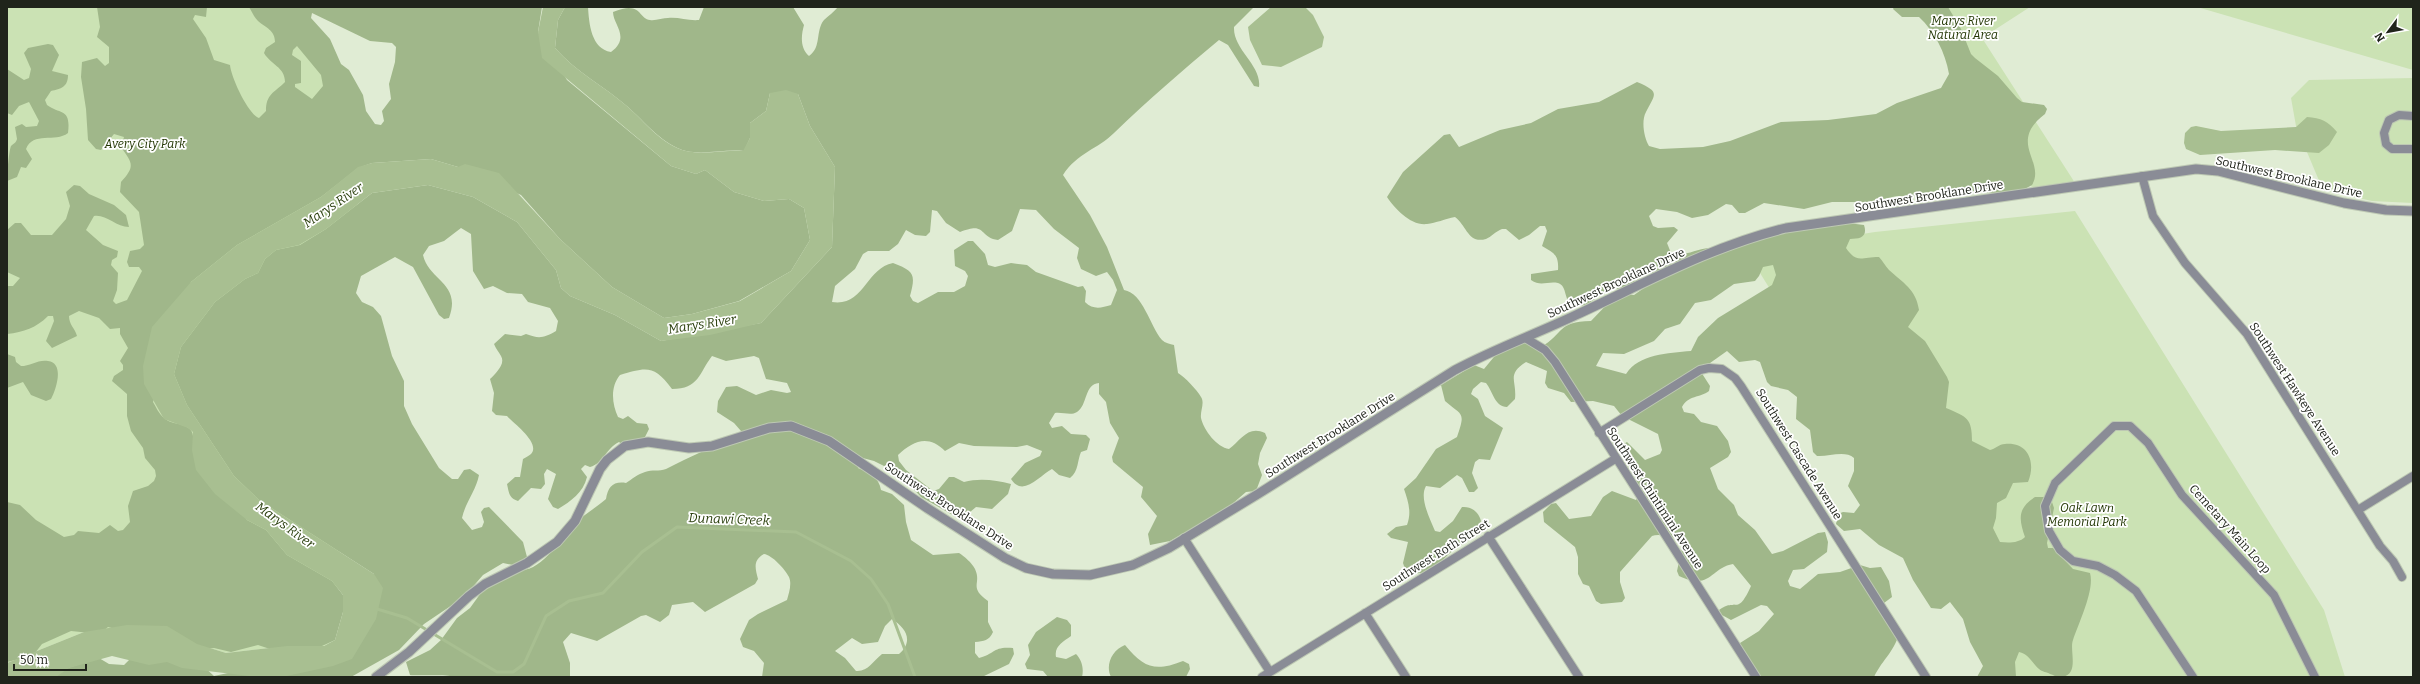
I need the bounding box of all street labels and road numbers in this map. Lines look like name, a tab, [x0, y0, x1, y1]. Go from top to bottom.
street label: Southwest Brooklane Drive	[2214, 153, 2364, 201]
street label: Southwest Brooklane Drive	[1854, 177, 2004, 215]
street label: Southwest Brooklane Drive	[1545, 245, 1687, 321]
street label: Southwest Hawkeye Avenue	[2247, 320, 2343, 458]
street label: Southwest Cascade Avenue	[1753, 386, 1845, 522]
street label: Southwest Brooklane Drive	[1263, 389, 1397, 481]
street label: Southwest Chintimini Avenue	[1604, 425, 1706, 571]
street label: Southwest Brooklane Drive	[882, 459, 1016, 553]
street label: Cemetary Main Loop	[2186, 482, 2274, 576]
street label: Southwest Roth Street	[1380, 516, 1493, 594]

